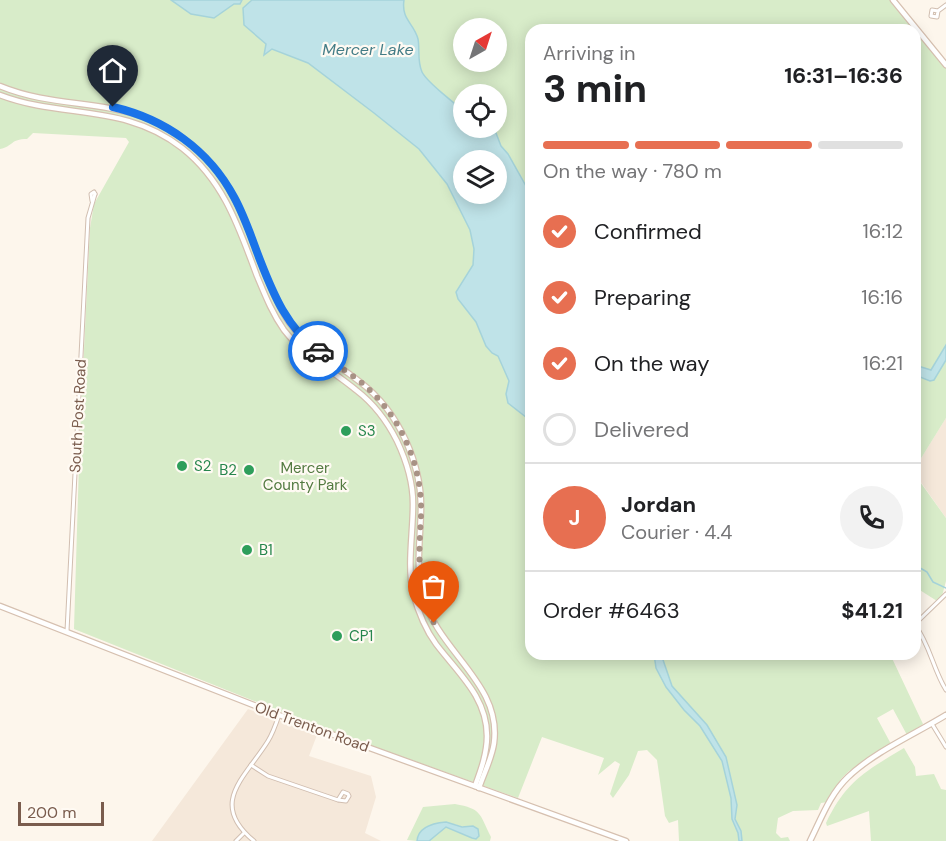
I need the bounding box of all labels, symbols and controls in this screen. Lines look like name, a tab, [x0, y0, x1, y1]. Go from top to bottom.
north arrow	[453, 18, 507, 72]
map controls	[453, 18, 507, 204]
water label: Mercer Lake	[322, 39, 414, 60]
text: Arriving in	[543, 40, 635, 66]
pin	[87, 45, 138, 107]
icon: home	[96, 54, 129, 87]
text: 16:31–16:36	[784, 61, 903, 90]
text: 3 min	[543, 63, 647, 114]
button: locate	[453, 84, 507, 138]
button: layers	[453, 150, 507, 204]
text: On the way · 780 m	[543, 158, 722, 184]
icon: check	[543, 215, 576, 248]
text: Confirmed	[594, 217, 702, 246]
text: 16:12	[862, 218, 903, 244]
icon: check	[543, 281, 576, 314]
text: Preparing	[594, 283, 691, 312]
text: 16:16	[861, 284, 903, 310]
courier	[288, 321, 348, 381]
icon: car	[302, 335, 335, 368]
icon: check	[543, 347, 576, 380]
text: On the way	[594, 349, 709, 378]
text: 16:21	[862, 350, 903, 376]
street label: South Post Road	[65, 359, 91, 473]
text: Delivered	[594, 415, 689, 444]
place label: S3	[358, 421, 376, 441]
marker: S3	[339, 424, 353, 438]
place label: S2	[194, 456, 211, 476]
park label: Mercer County Park	[263, 458, 348, 495]
marker: S2	[175, 459, 189, 473]
place label: B2	[219, 460, 237, 480]
marker: B2	[242, 463, 256, 477]
button: phone	[840, 486, 903, 549]
text: Jordan	[621, 490, 696, 519]
text: J	[569, 503, 580, 532]
text: Courier · 4.4	[621, 519, 732, 545]
place label: B1	[259, 540, 273, 560]
marker: B1	[240, 543, 254, 557]
pin	[408, 561, 459, 623]
icon: bag	[417, 570, 450, 603]
text: Order #6463	[543, 596, 680, 625]
text: $41.21	[841, 596, 903, 625]
place label: CP1	[349, 626, 373, 646]
marker: CP1	[330, 629, 344, 643]
street label: Old Trenton Road	[252, 697, 372, 757]
scale bar	[18, 799, 104, 826]
text: 200 m	[27, 802, 76, 823]

